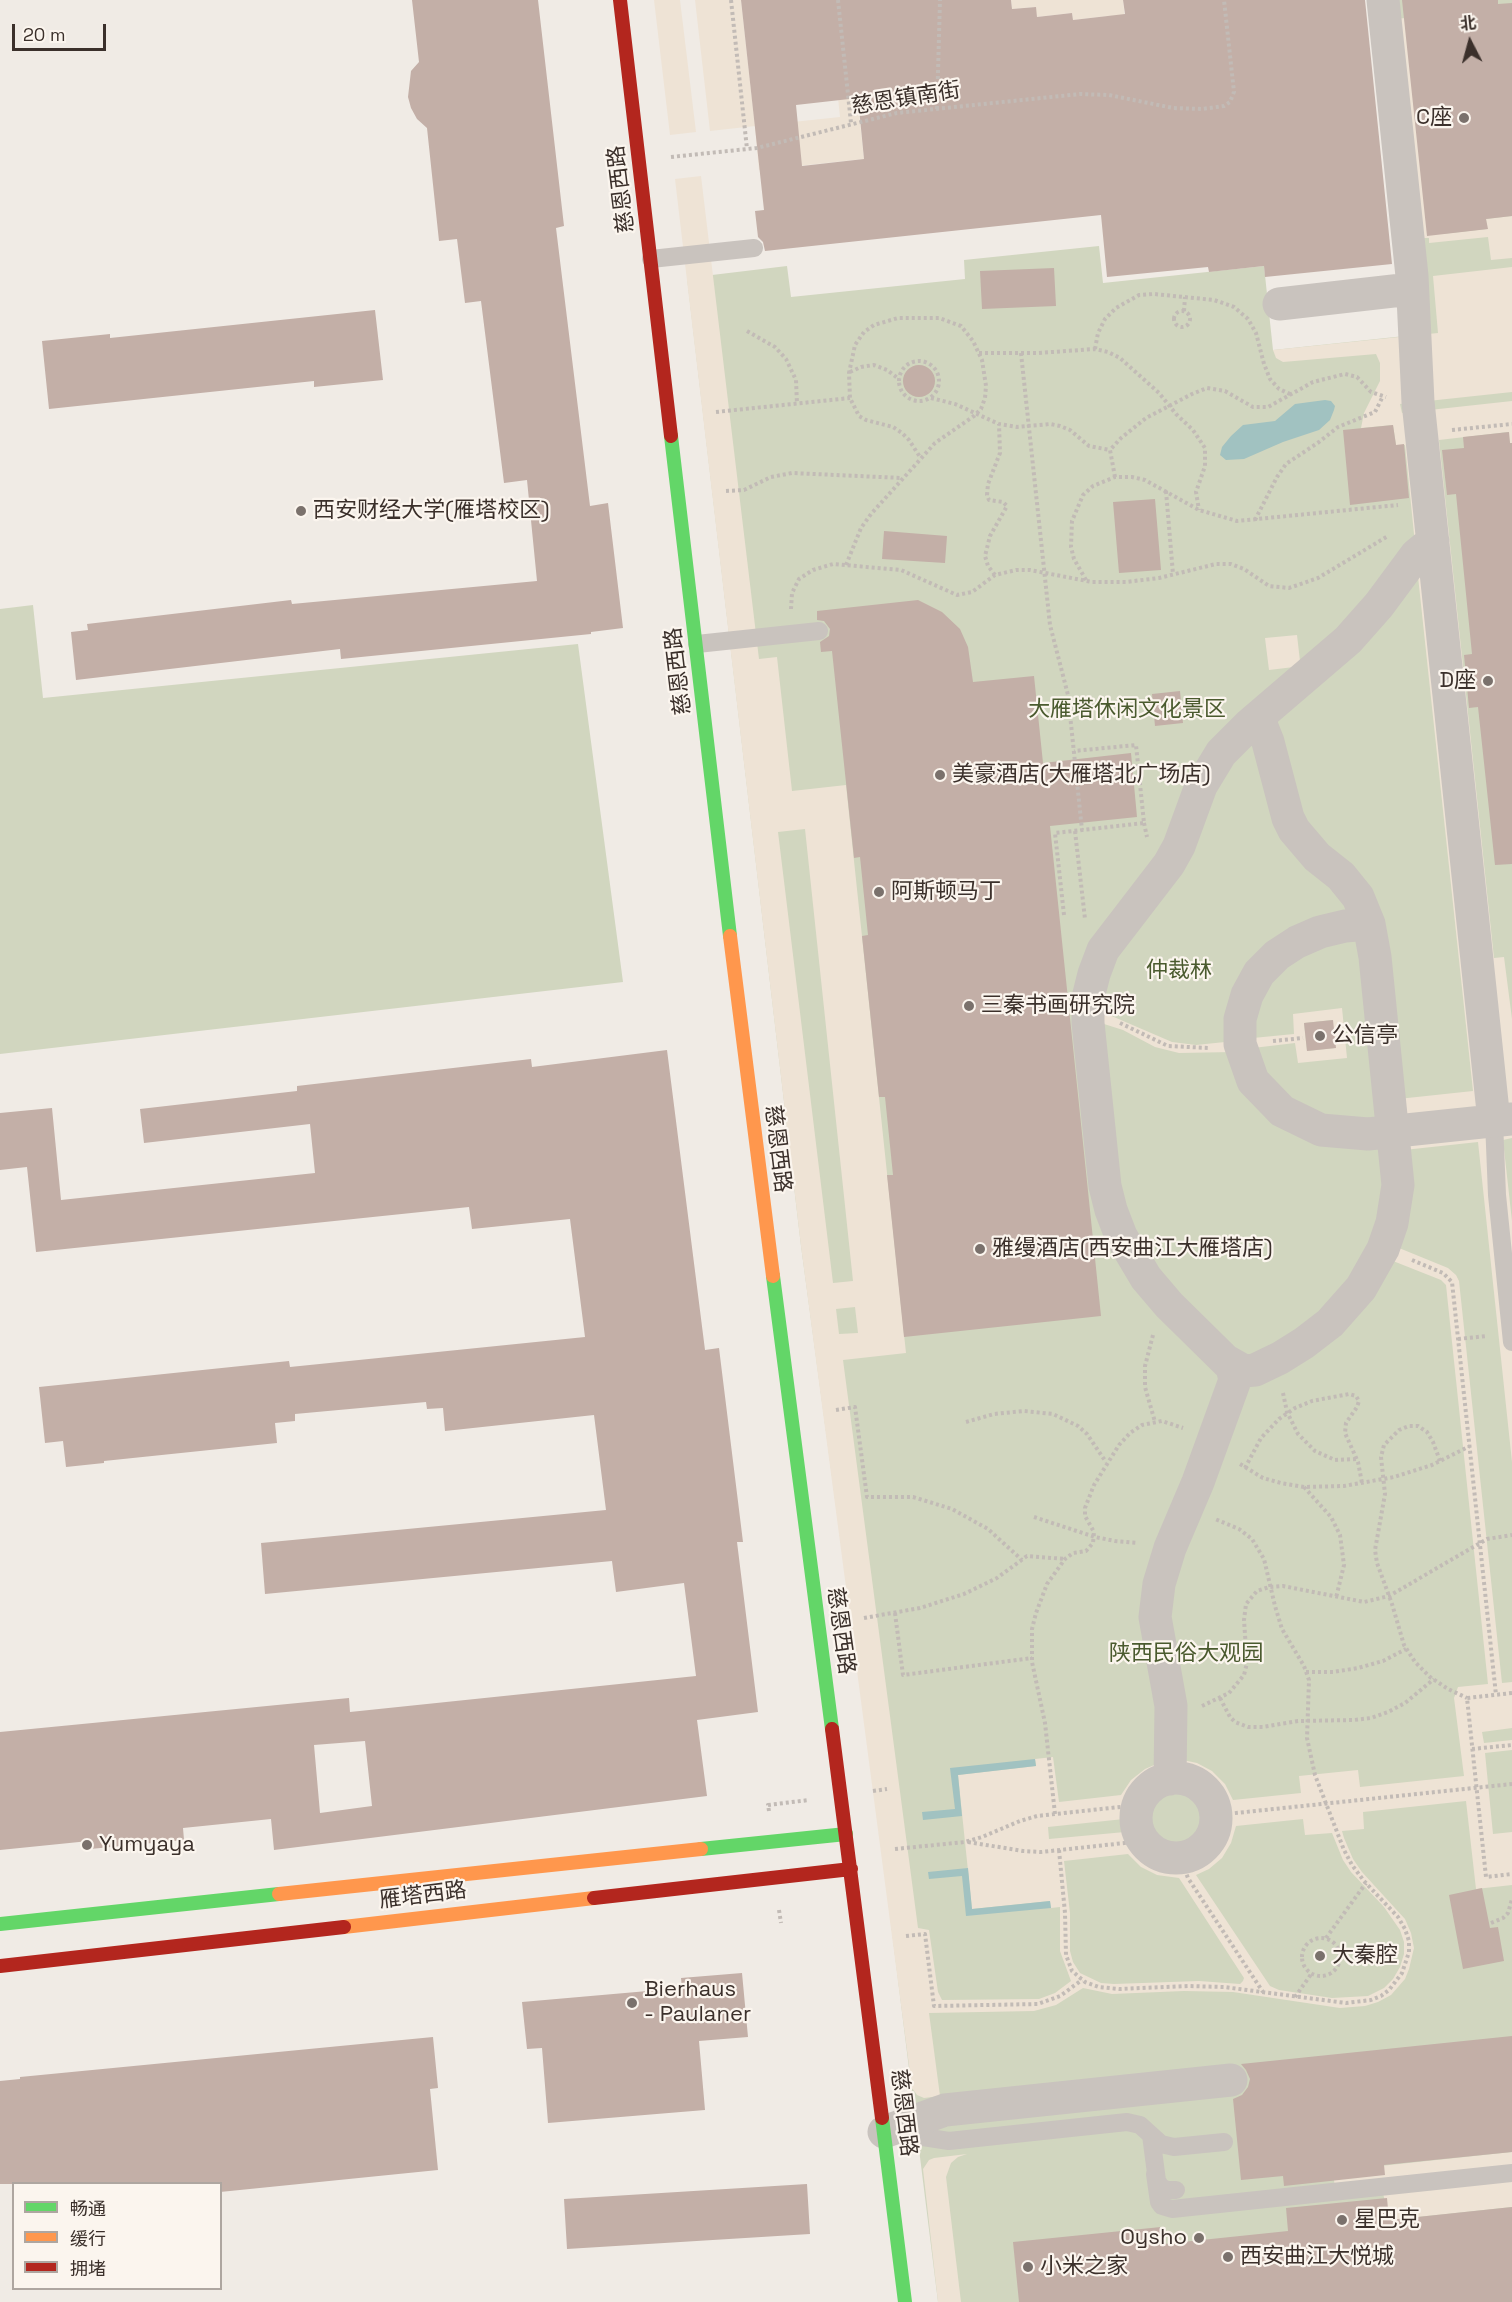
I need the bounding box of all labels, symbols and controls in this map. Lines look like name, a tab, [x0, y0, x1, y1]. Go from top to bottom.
scale bar	[15, 12, 110, 50]
north arrow	[1440, 12, 1500, 72]
text: 北	[1459, 12, 1477, 35]
text: 20 m	[23, 23, 66, 46]
street label: 慈恩镇南街	[850, 77, 962, 121]
place label: C座	[1416, 105, 1452, 131]
marker: C座	[1457, 111, 1471, 125]
street label: 慈恩西路	[604, 144, 640, 234]
place label: 西安财经大学(雁塔校区)	[313, 498, 550, 524]
marker: 西安财经大学(雁塔校区)	[294, 504, 308, 518]
street label: 慈恩西路	[661, 626, 697, 716]
place label: D座	[1439, 668, 1476, 694]
marker: D座	[1481, 674, 1495, 688]
park label: 大雁塔休闲文化景区	[1028, 697, 1226, 723]
place label: 美豪酒店(大雁塔北广场店)	[952, 762, 1211, 788]
marker: 美豪酒店(大雁塔北广场店)	[933, 768, 947, 782]
place label: 阿斯顿马丁	[891, 879, 1001, 905]
marker: 阿斯顿马丁	[872, 885, 886, 899]
park label: 仲裁林	[1146, 958, 1212, 984]
place label: 三秦书画研究院	[981, 993, 1135, 1019]
marker: 三秦书画研究院	[962, 999, 976, 1013]
place label: 公信亭	[1332, 1023, 1398, 1049]
marker: 公信亭	[1313, 1029, 1327, 1043]
street label: 慈恩西路	[759, 1104, 795, 1194]
place label: 雅缦酒店(西安曲江大雁塔店)	[992, 1236, 1273, 1262]
marker: 雅缦酒店(西安曲江大雁塔店)	[973, 1242, 987, 1256]
street label: 慈恩西路	[821, 1586, 859, 1676]
park label: 陕西民俗大观园	[1109, 1641, 1263, 1667]
place label: Yumyaya	[99, 1832, 195, 1858]
marker: Yumyaya	[80, 1838, 94, 1852]
street label: 雁塔西路	[378, 1878, 468, 1914]
place label: 大秦腔	[1332, 1943, 1398, 1969]
marker: 大秦腔	[1313, 1949, 1327, 1963]
place label: Bierhaus - Paulaner	[644, 1977, 751, 2029]
marker: Bierhaus - Paulaner	[625, 1996, 639, 2010]
street label: 慈恩西路	[885, 2068, 921, 2158]
legend	[12, 2182, 222, 2290]
text: 畅通	[70, 2197, 106, 2220]
place label: 星巴克	[1354, 2207, 1420, 2233]
marker: 星巴克	[1335, 2213, 1349, 2227]
place label: Oysho	[1120, 2225, 1187, 2251]
text: 缓行	[70, 2227, 106, 2250]
marker: Oysho	[1192, 2231, 1206, 2245]
place label: 西安曲江大悦城	[1240, 2244, 1394, 2270]
marker: 西安曲江大悦城	[1221, 2250, 1235, 2264]
place label: 小米之家	[1040, 2254, 1128, 2280]
text: 拥堵	[70, 2257, 106, 2280]
marker: 小米之家	[1021, 2260, 1035, 2274]

